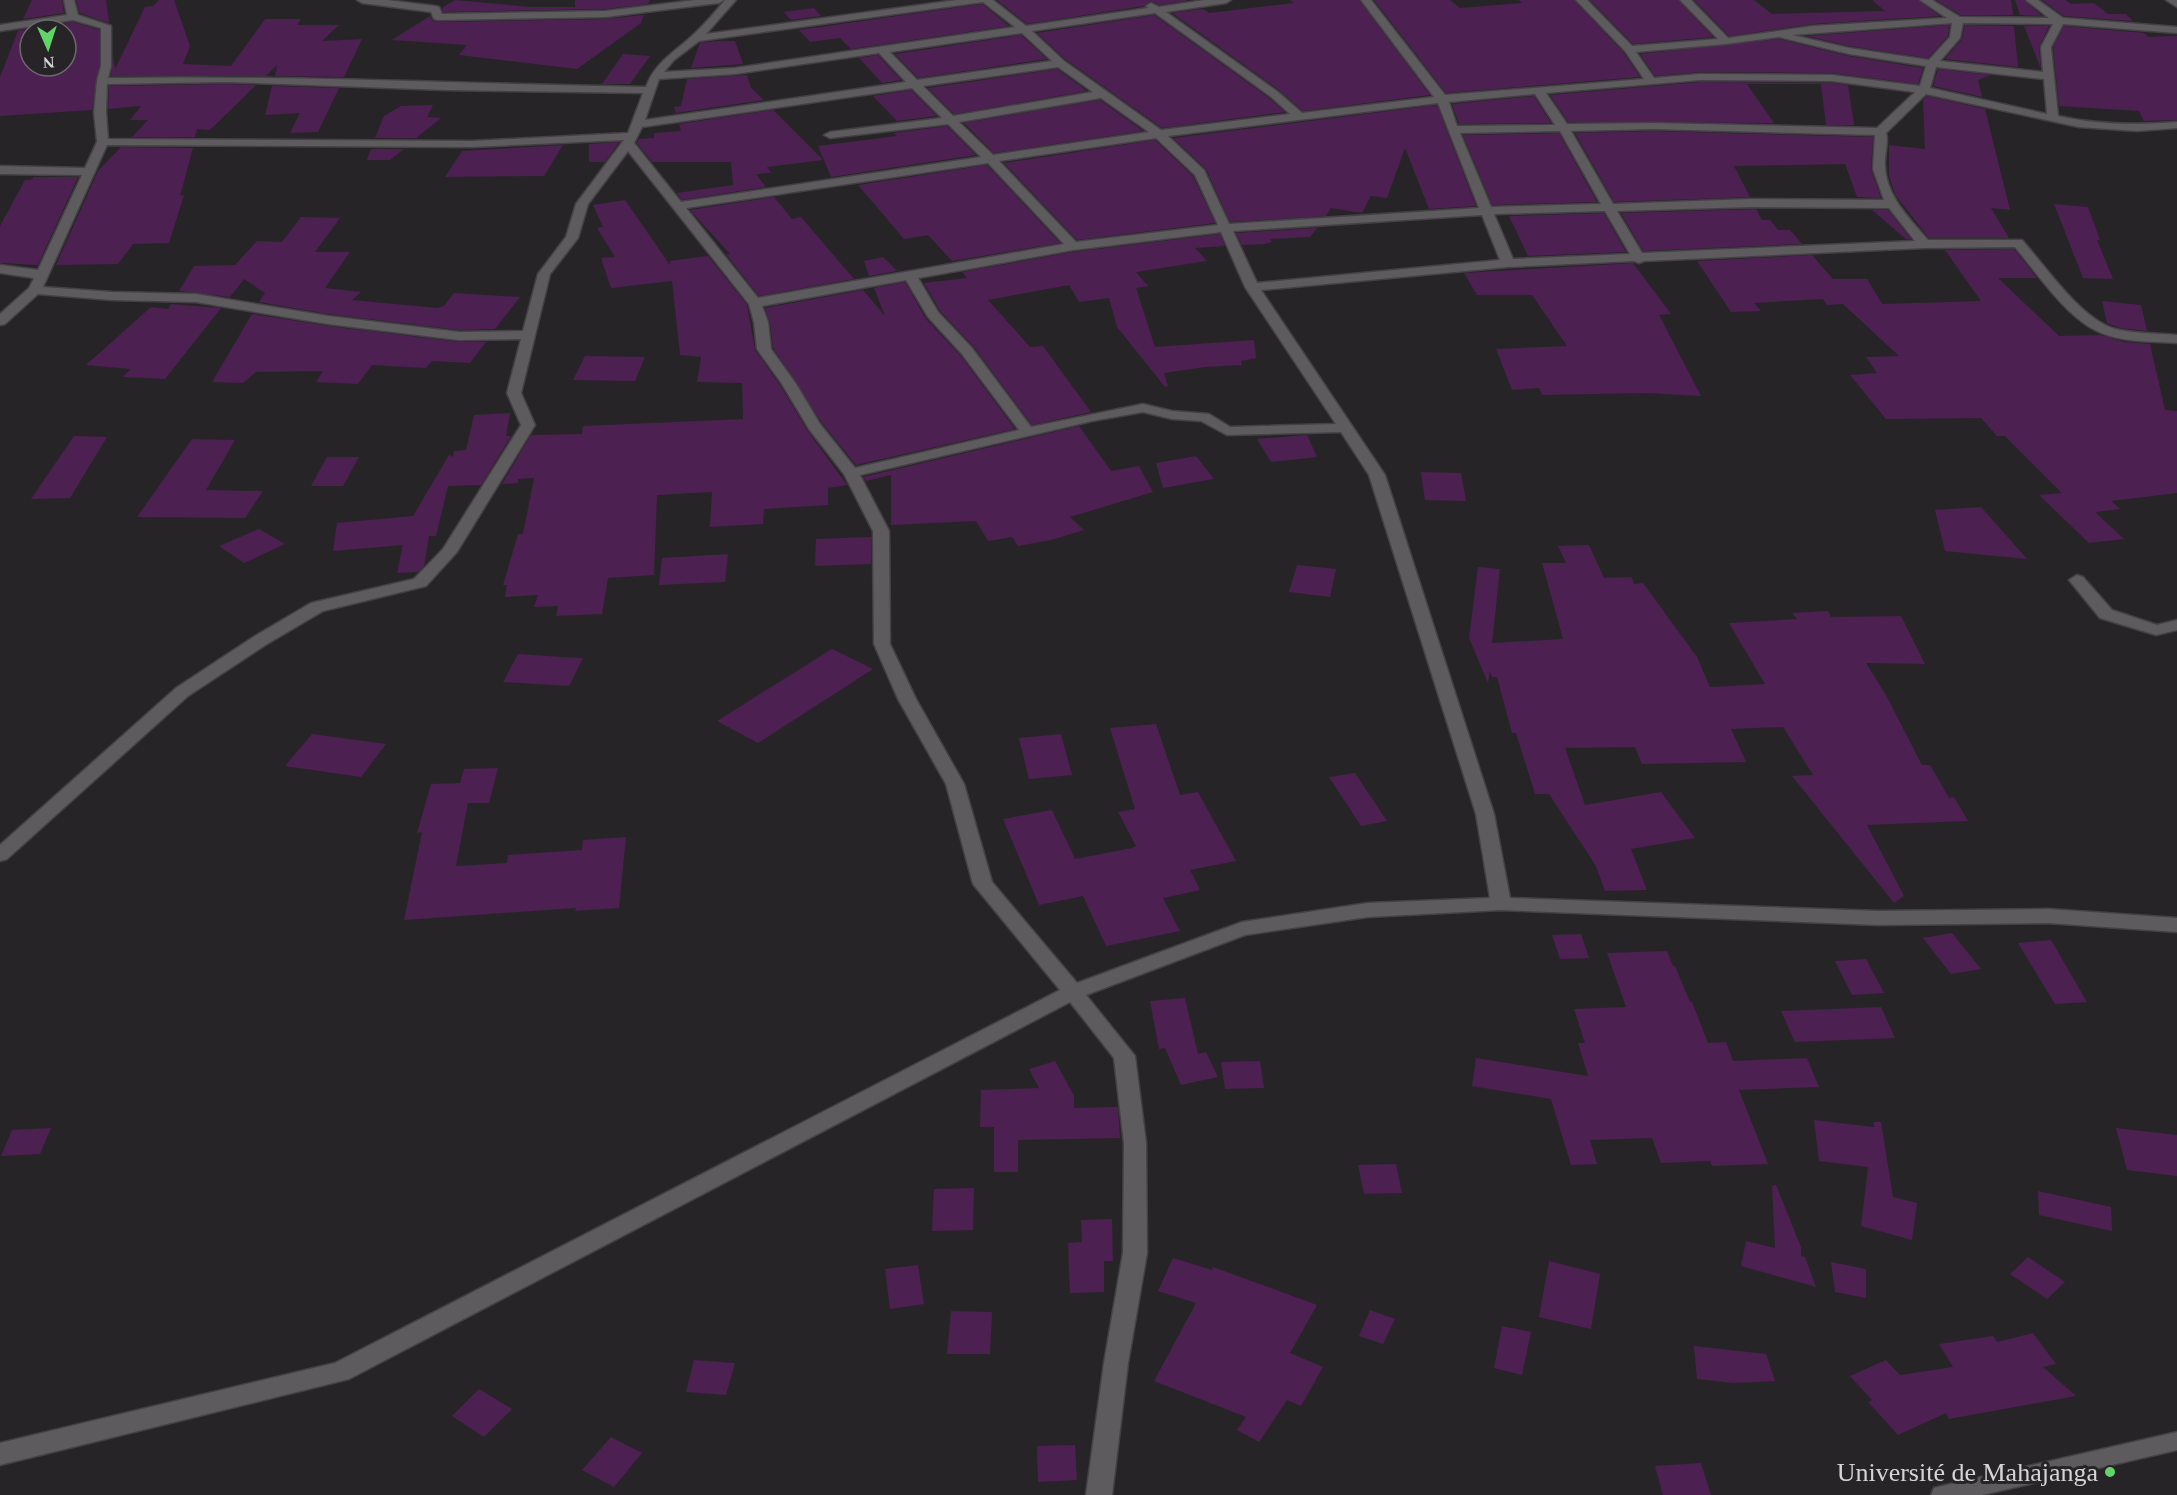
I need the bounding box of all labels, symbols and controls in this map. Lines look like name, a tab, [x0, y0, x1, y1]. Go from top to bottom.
north arrow	[18, 18, 78, 78]
text: N	[42, 54, 55, 71]
place label: Université de Mahajanga	[1837, 1458, 2098, 1487]
marker: Université de Mahajanga	[2103, 1465, 2117, 1479]

